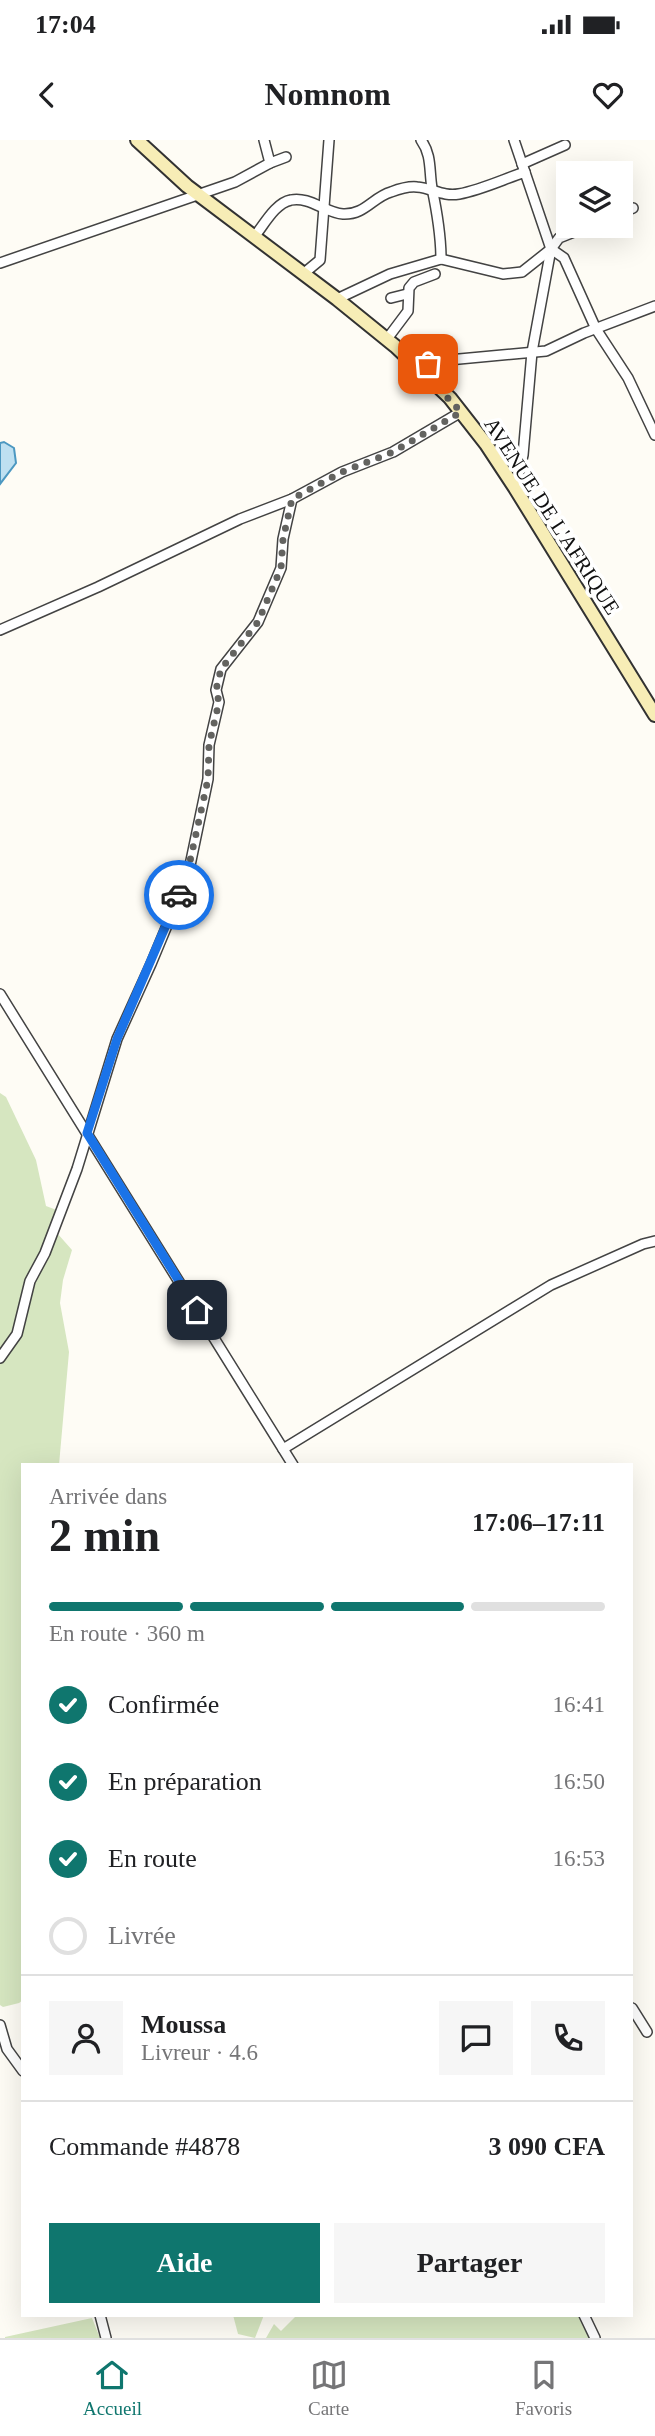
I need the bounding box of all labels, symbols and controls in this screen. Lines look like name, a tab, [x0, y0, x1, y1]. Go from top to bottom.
text: 17:04	[35, 10, 96, 39]
icon: back	[28, 76, 66, 114]
text: Nomnom	[264, 76, 391, 112]
icon: heart	[589, 76, 627, 114]
map controls	[556, 161, 633, 238]
button: layers	[556, 161, 633, 238]
pin	[398, 334, 458, 394]
icon: bag	[409, 345, 447, 383]
street label: AVENUE DE L'AFRIQUE	[479, 413, 625, 619]
courier	[144, 860, 214, 930]
icon: car	[160, 876, 198, 914]
pin	[167, 1280, 227, 1340]
icon: home	[178, 1291, 216, 1329]
text: Arrivée dans	[49, 1484, 167, 1509]
text: 17:06–17:11	[472, 1508, 605, 1537]
text: 2 min	[49, 1510, 160, 1561]
text: En route · 360 m	[49, 1621, 205, 1646]
icon: check	[49, 1686, 87, 1724]
text: Confirmée	[108, 1690, 219, 1719]
text: 16:41	[553, 1692, 605, 1717]
icon: check	[49, 1763, 87, 1801]
text: En préparation	[108, 1767, 262, 1796]
text: 16:50	[553, 1769, 605, 1794]
icon: check	[49, 1840, 87, 1878]
text: En route	[108, 1844, 197, 1873]
text: 16:53	[553, 1846, 605, 1871]
text: Livrée	[108, 1921, 176, 1950]
button: person	[49, 2001, 123, 2075]
button: chat	[439, 2001, 513, 2075]
button: phone	[531, 2001, 605, 2075]
text: Moussa	[141, 2010, 226, 2039]
text: Livreur · 4.6	[141, 2040, 258, 2065]
text: Commande #4878	[49, 2132, 240, 2161]
text: 3 090 CFA	[488, 2132, 605, 2161]
button: Aide	[49, 2223, 320, 2303]
button: Partager	[334, 2223, 605, 2303]
tab: Accueil	[83, 2356, 142, 2420]
tab: Carte	[308, 2356, 349, 2420]
tab: Favoris	[515, 2356, 572, 2420]

